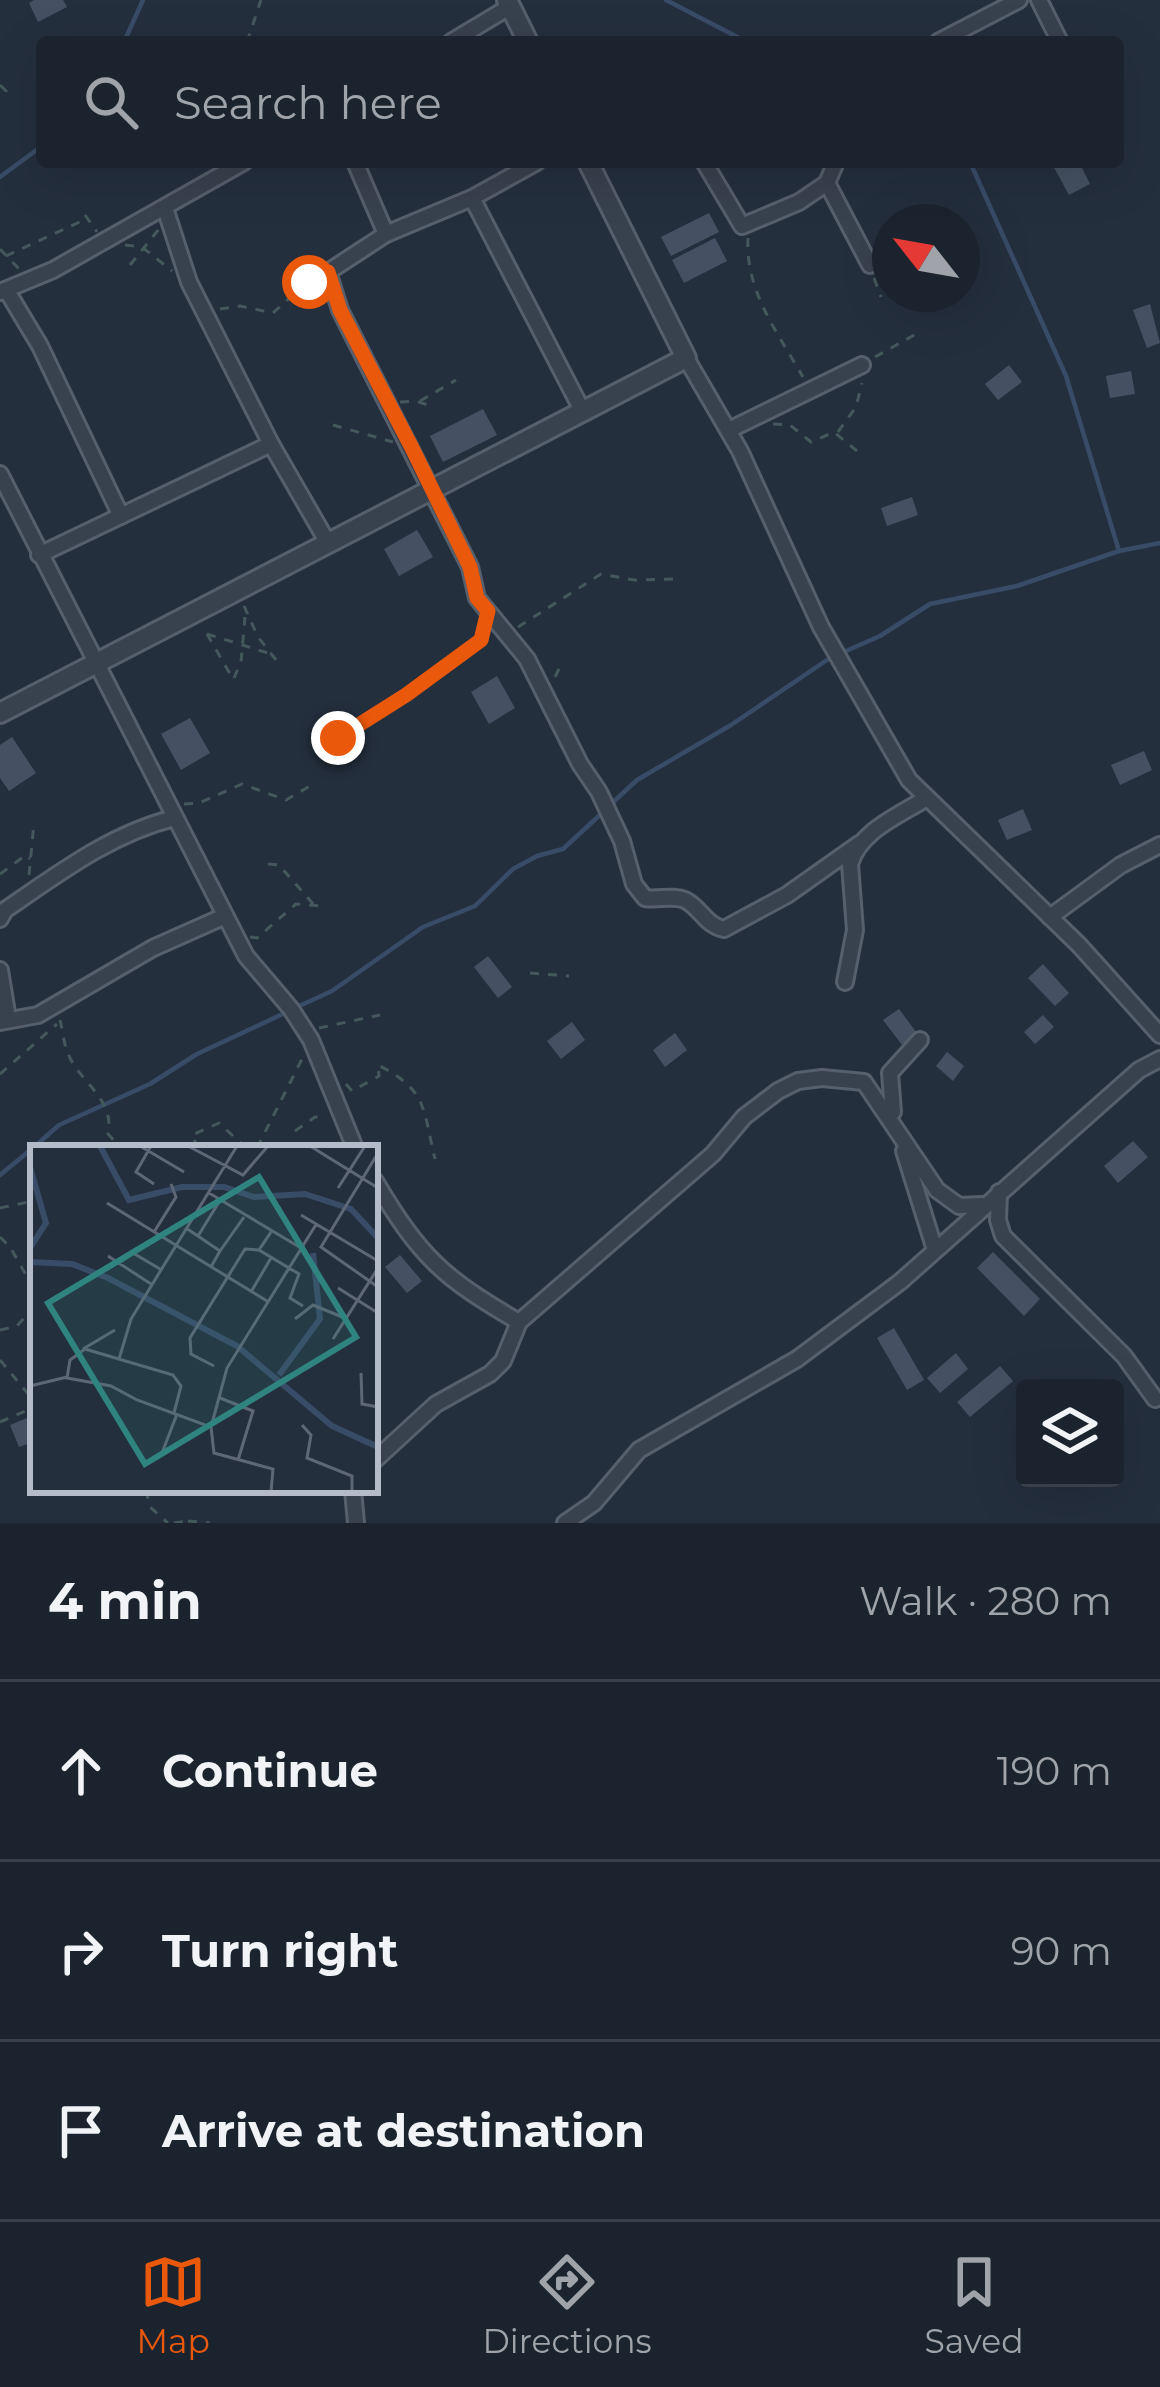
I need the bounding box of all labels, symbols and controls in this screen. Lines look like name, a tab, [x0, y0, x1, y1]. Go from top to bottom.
search box	[36, 36, 1124, 168]
icon: search	[78, 69, 144, 135]
text: Search here	[174, 75, 442, 130]
north arrow	[872, 204, 980, 312]
route start	[282, 255, 336, 309]
route end	[311, 711, 365, 765]
inset map	[30, 1145, 378, 1493]
map controls	[1016, 1379, 1124, 1487]
button: layers	[1016, 1379, 1124, 1487]
text: 4 min	[48, 1570, 202, 1632]
text: Walk · 280 m	[859, 1577, 1112, 1625]
icon: ahead	[48, 1738, 114, 1804]
text: Continue	[162, 1743, 378, 1798]
text: 190 m	[997, 1747, 1112, 1795]
icon: right	[48, 1918, 114, 1984]
text: Turn right	[162, 1923, 398, 1978]
text: 90 m	[1011, 1927, 1112, 1975]
icon: arrive	[48, 2098, 114, 2164]
text: Arrive at destination	[162, 2103, 645, 2158]
tab: Map	[136, 2249, 210, 2361]
tab: Directions	[483, 2249, 652, 2361]
tab: Saved	[924, 2249, 1024, 2361]

